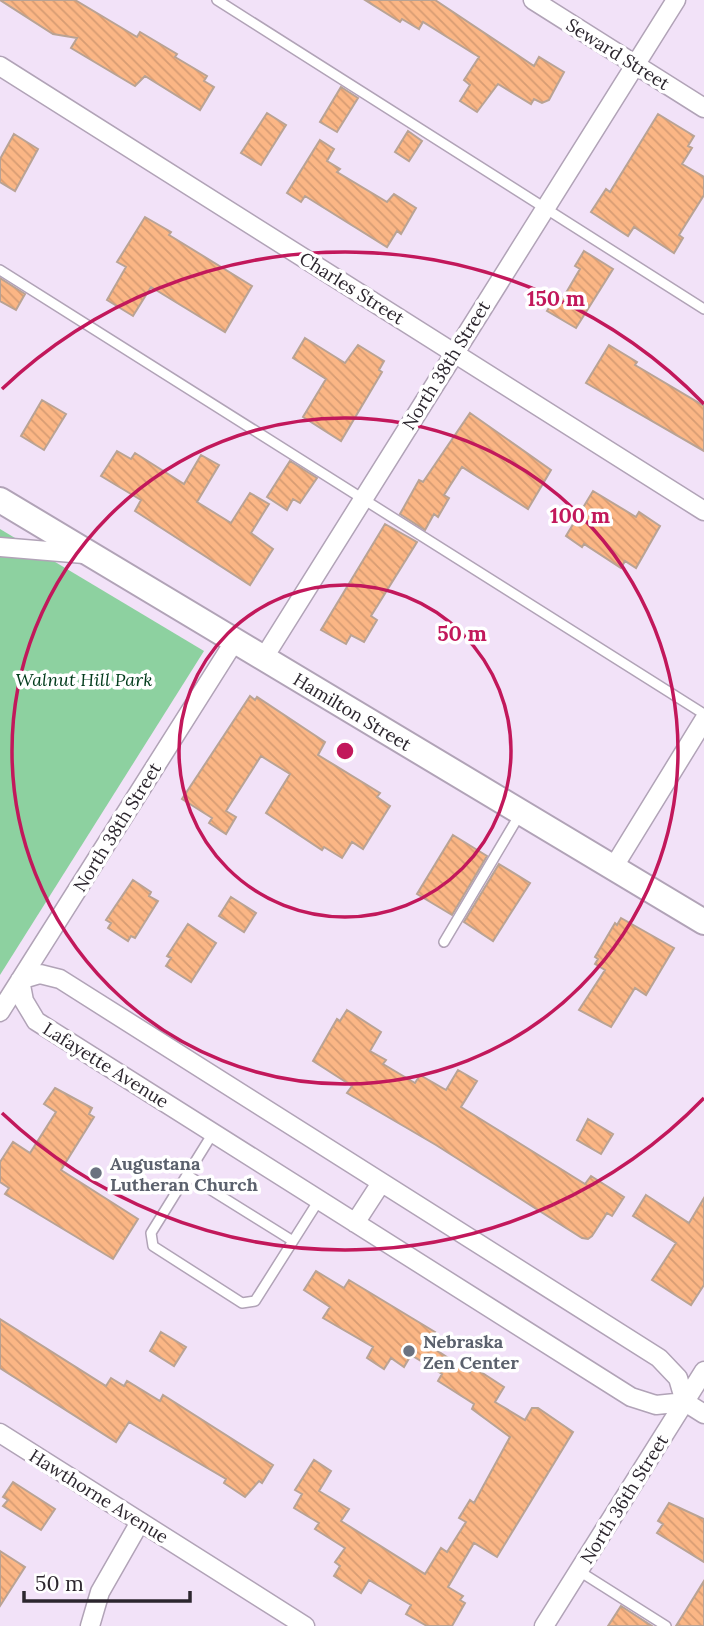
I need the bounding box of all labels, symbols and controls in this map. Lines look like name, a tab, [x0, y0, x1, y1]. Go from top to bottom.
street label: Seward Street	[562, 13, 674, 95]
street label: Charles Street	[295, 247, 409, 329]
text: 150 m	[527, 285, 585, 312]
street label: North 38th Street	[397, 296, 495, 434]
text: 100 m	[550, 502, 610, 529]
text: 50 m	[437, 620, 487, 647]
street label: Hamilton Street	[289, 667, 416, 756]
park label: Walnut Hill Park	[16, 668, 153, 691]
centre of rings	[333, 739, 357, 763]
street label: North 38th Street	[68, 758, 166, 896]
street label: Lafayette Avenue	[39, 1017, 173, 1113]
place label: Augustana Lutheran Church	[110, 1152, 258, 1196]
marker: Augustana Lutheran Church	[88, 1165, 104, 1181]
place label: Nebraska Zen Center	[423, 1330, 519, 1374]
marker: Nebraska Zen Center	[401, 1343, 417, 1359]
street label: North 36th Street	[575, 1430, 673, 1568]
street label: Hawthorne Avenue	[25, 1444, 173, 1548]
scale bar	[24, 1560, 191, 1604]
text: 50 m	[35, 1570, 84, 1597]

